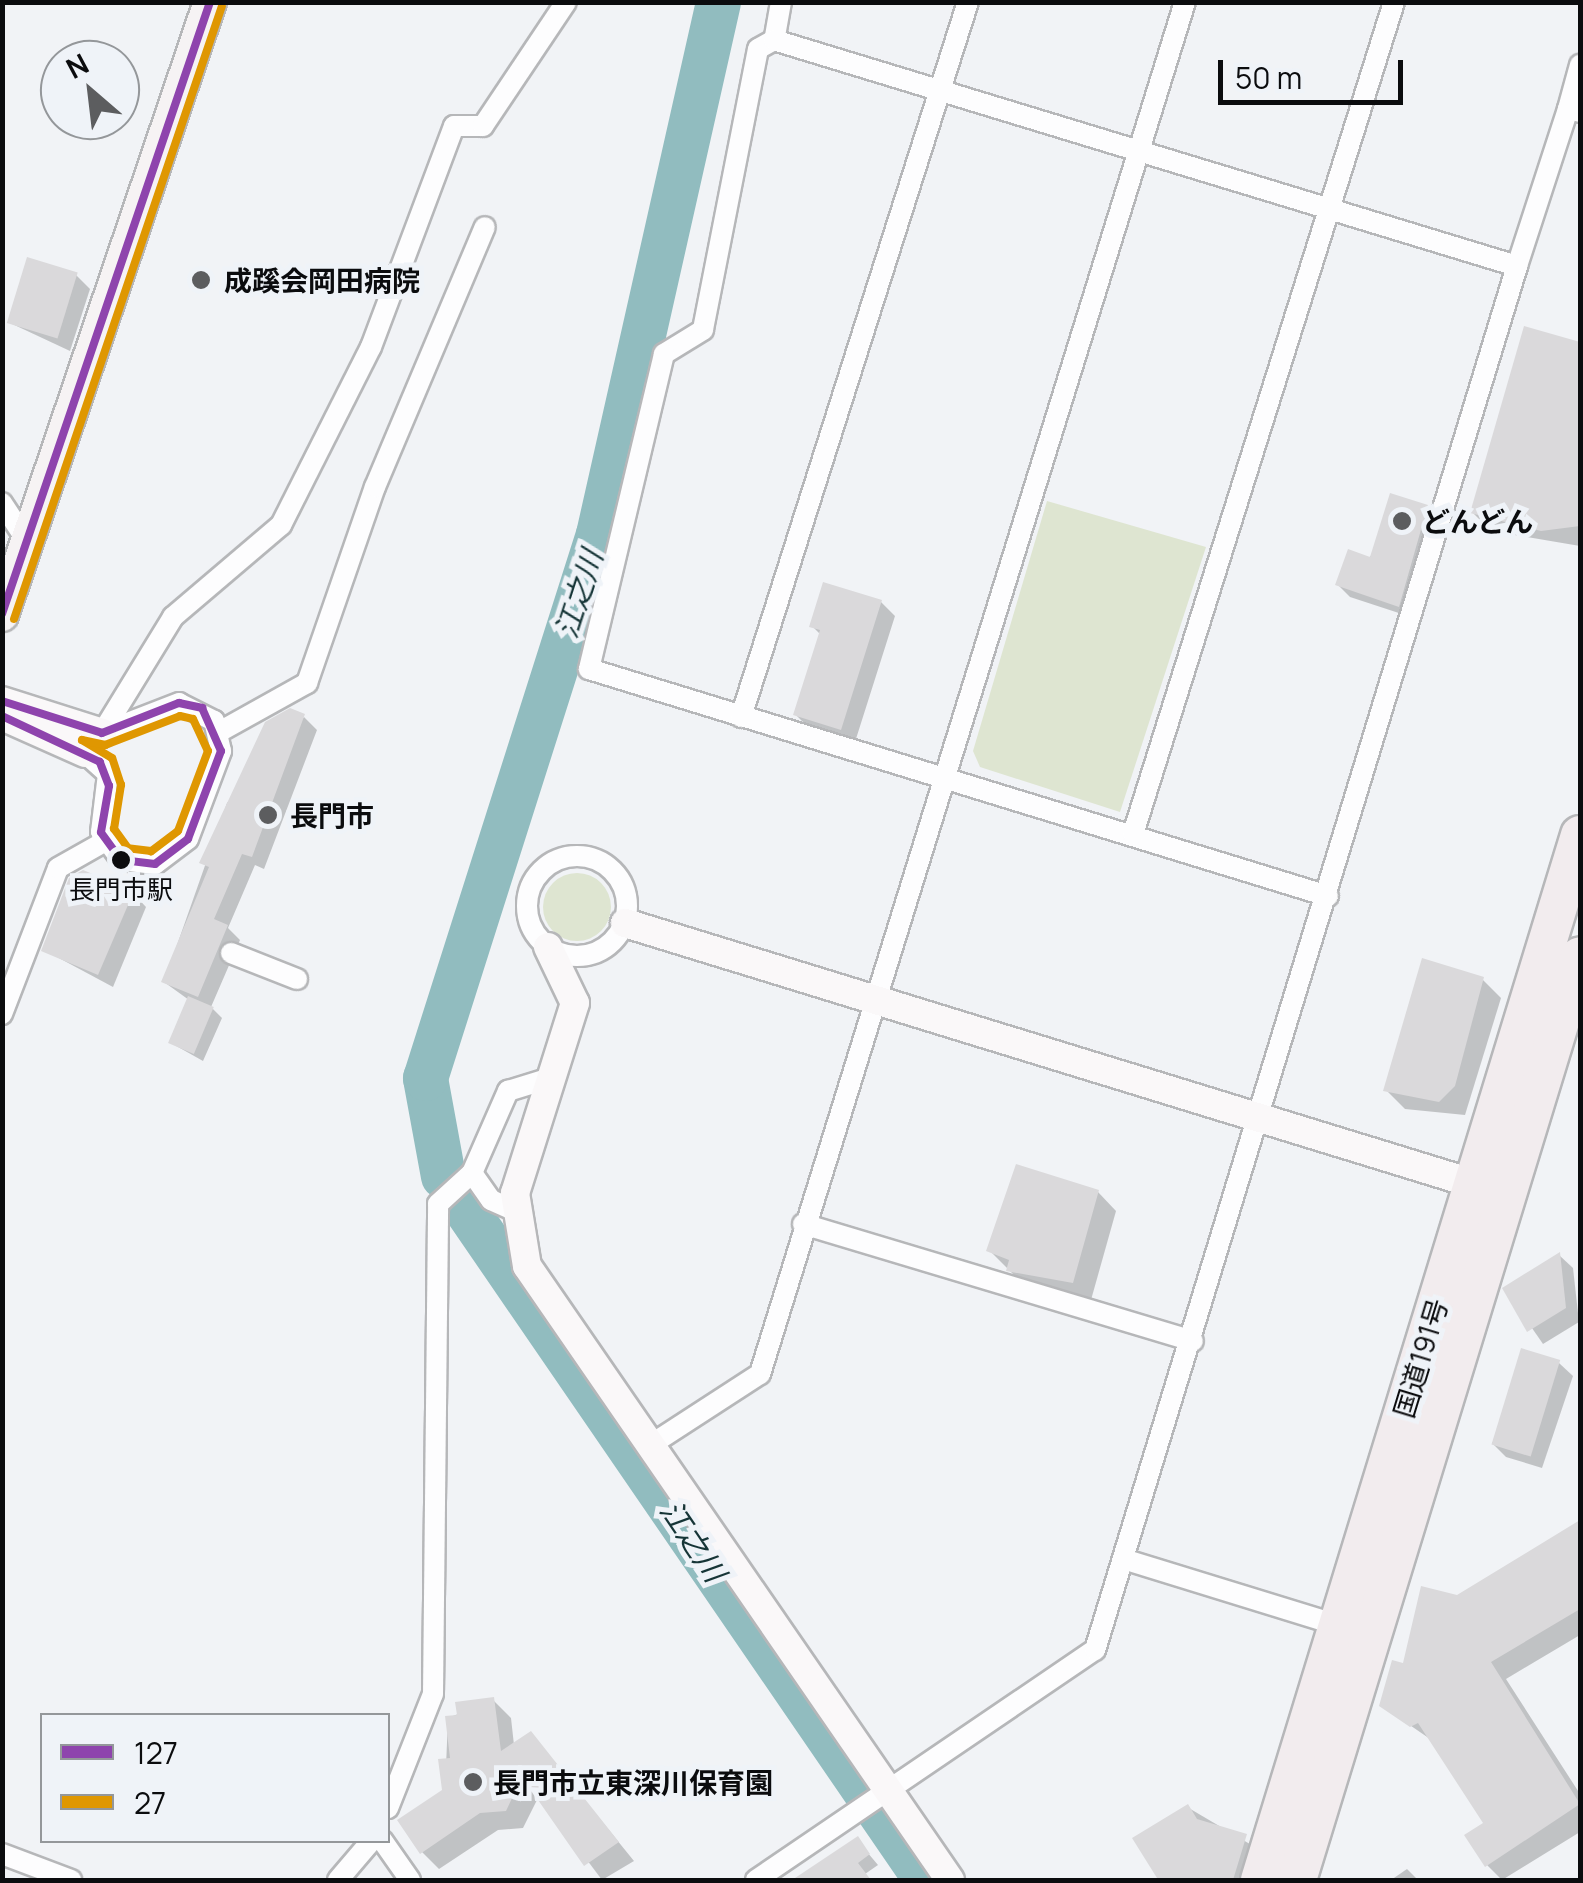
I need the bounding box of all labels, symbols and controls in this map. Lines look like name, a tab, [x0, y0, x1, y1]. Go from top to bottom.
north arrow	[40, 40, 140, 140]
scale bar	[1223, 40, 1408, 102]
text: N	[59, 44, 95, 87]
text: 50 m	[1235, 57, 1302, 98]
place label: 成蹊会岡田病院	[224, 263, 420, 297]
marker: 成蹊会岡田病院	[188, 267, 214, 293]
place label: どんどん	[1422, 504, 1534, 538]
marker: どんどん	[1391, 510, 1413, 532]
water label: 江之川	[548, 546, 610, 642]
place label: 長門市	[290, 798, 374, 832]
marker: 長門市	[255, 802, 281, 828]
marker: 長門市駅	[111, 850, 131, 870]
place label: 長門市駅	[69, 874, 173, 906]
street label: 国道191号	[1386, 1294, 1454, 1422]
water label: 江之川	[653, 1494, 733, 1588]
legend	[40, 1713, 390, 1843]
text: 127	[134, 1732, 178, 1773]
place label: 長門市立東深川保育園	[493, 1765, 773, 1799]
marker: 長門市立東深川保育園	[462, 1771, 484, 1793]
text: 27	[134, 1782, 166, 1823]

